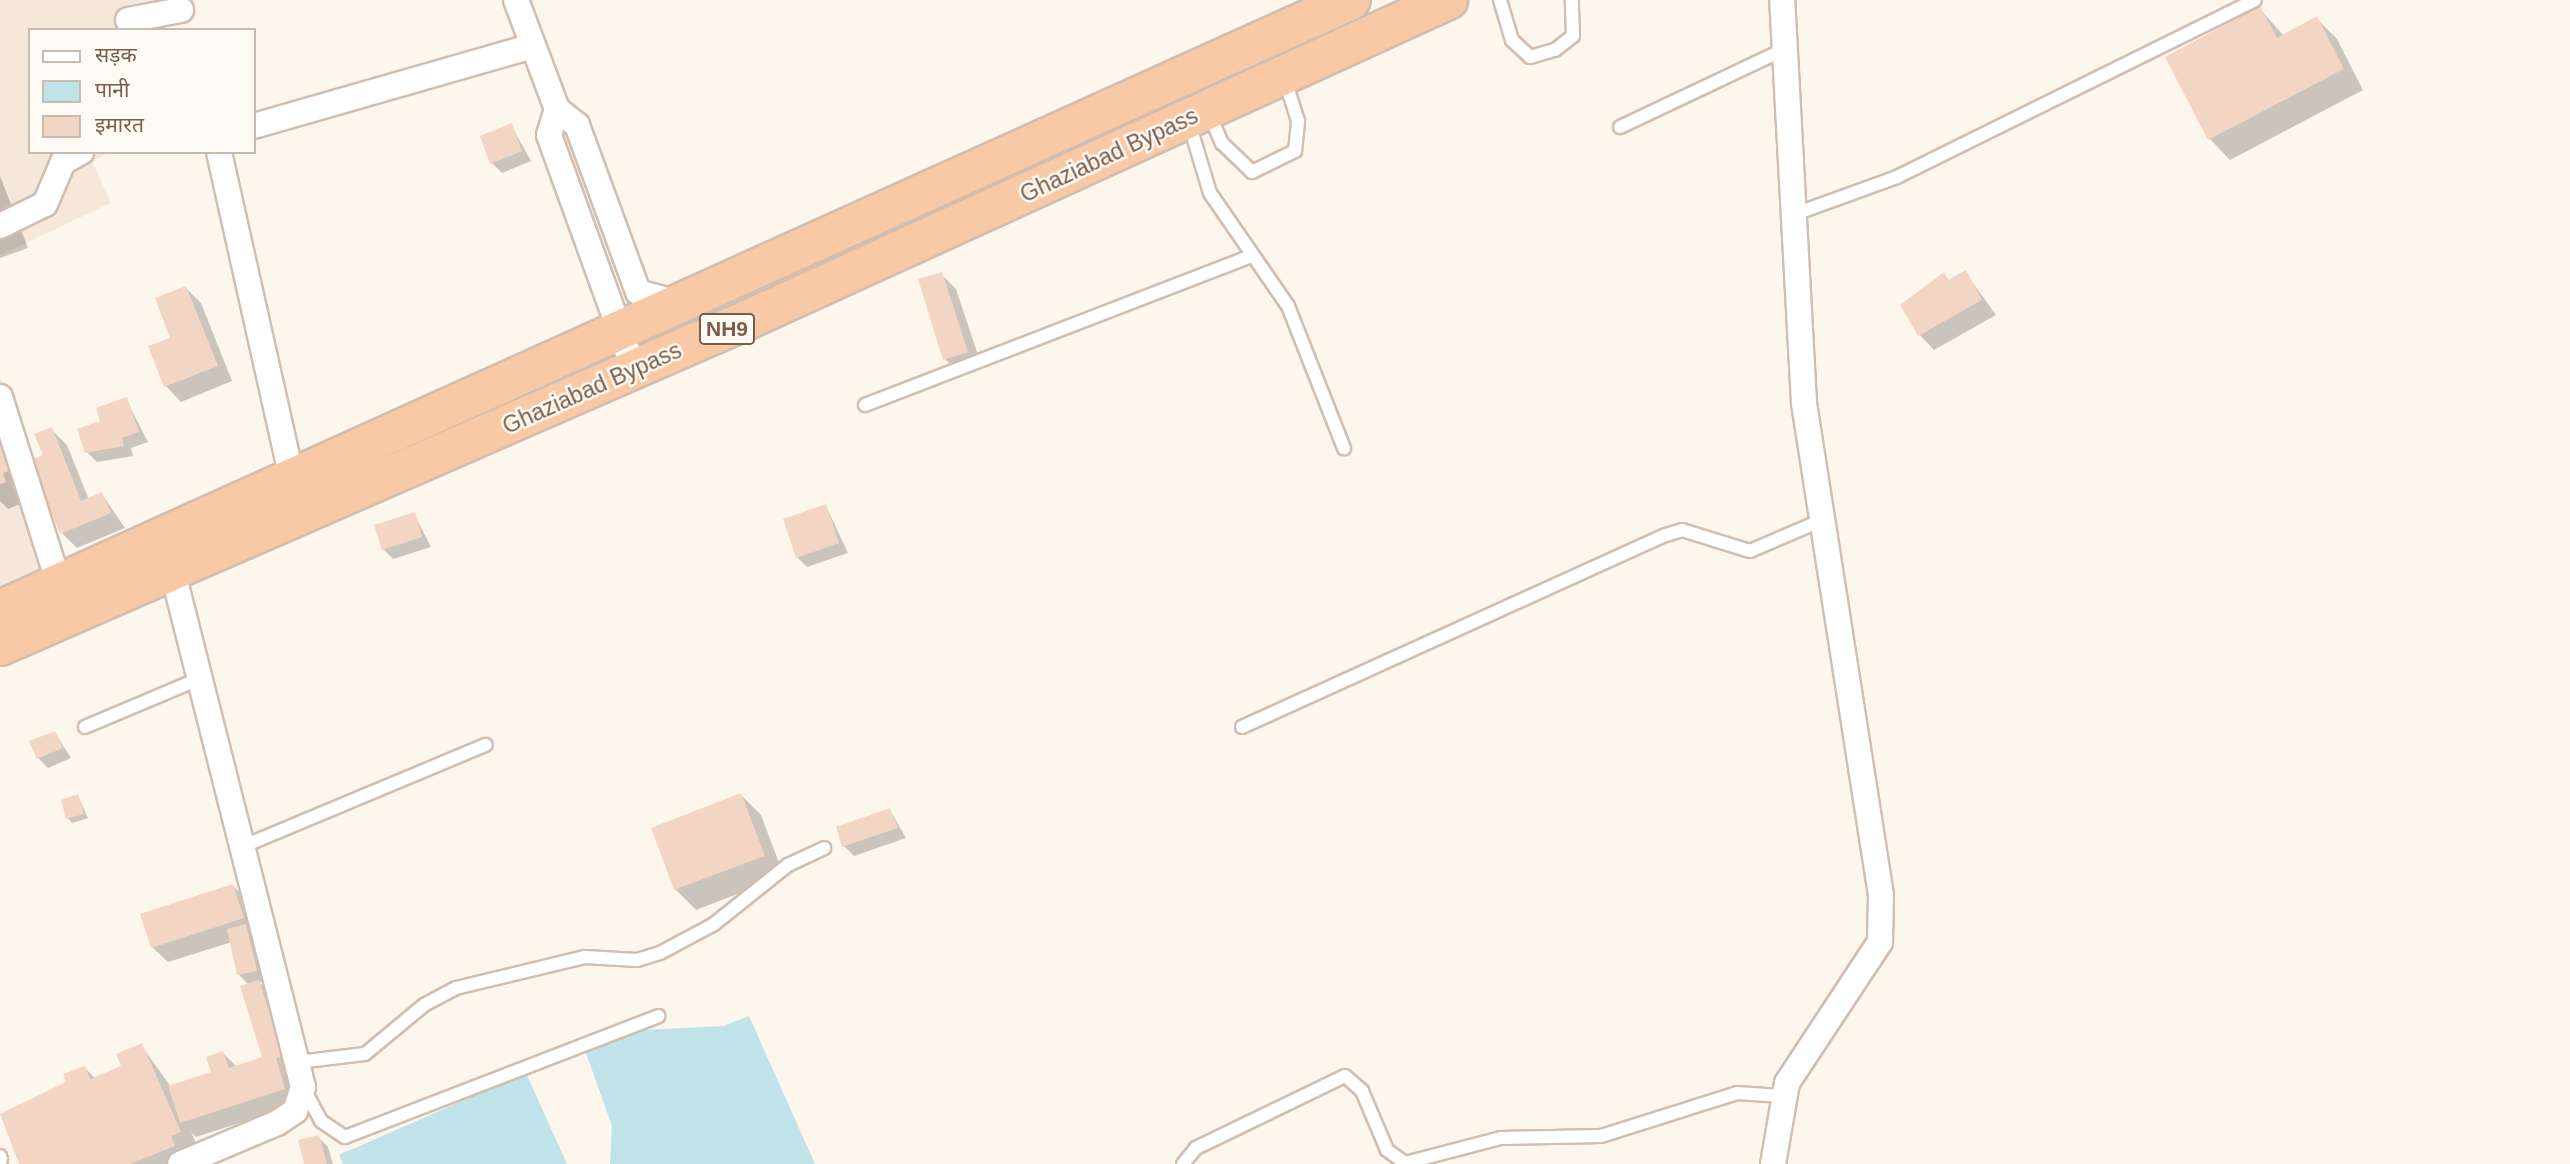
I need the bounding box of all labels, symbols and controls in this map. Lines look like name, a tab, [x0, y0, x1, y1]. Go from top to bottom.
legend	[28, 28, 256, 154]
text: सड़क	[95, 43, 137, 66]
text: पानी	[95, 78, 129, 101]
street label: Ghaziabad Bypass	[1016, 102, 1202, 208]
text: इमारत	[95, 113, 144, 136]
road number: NH9	[697, 312, 757, 346]
street label: Ghaziabad Bypass	[498, 336, 686, 440]

